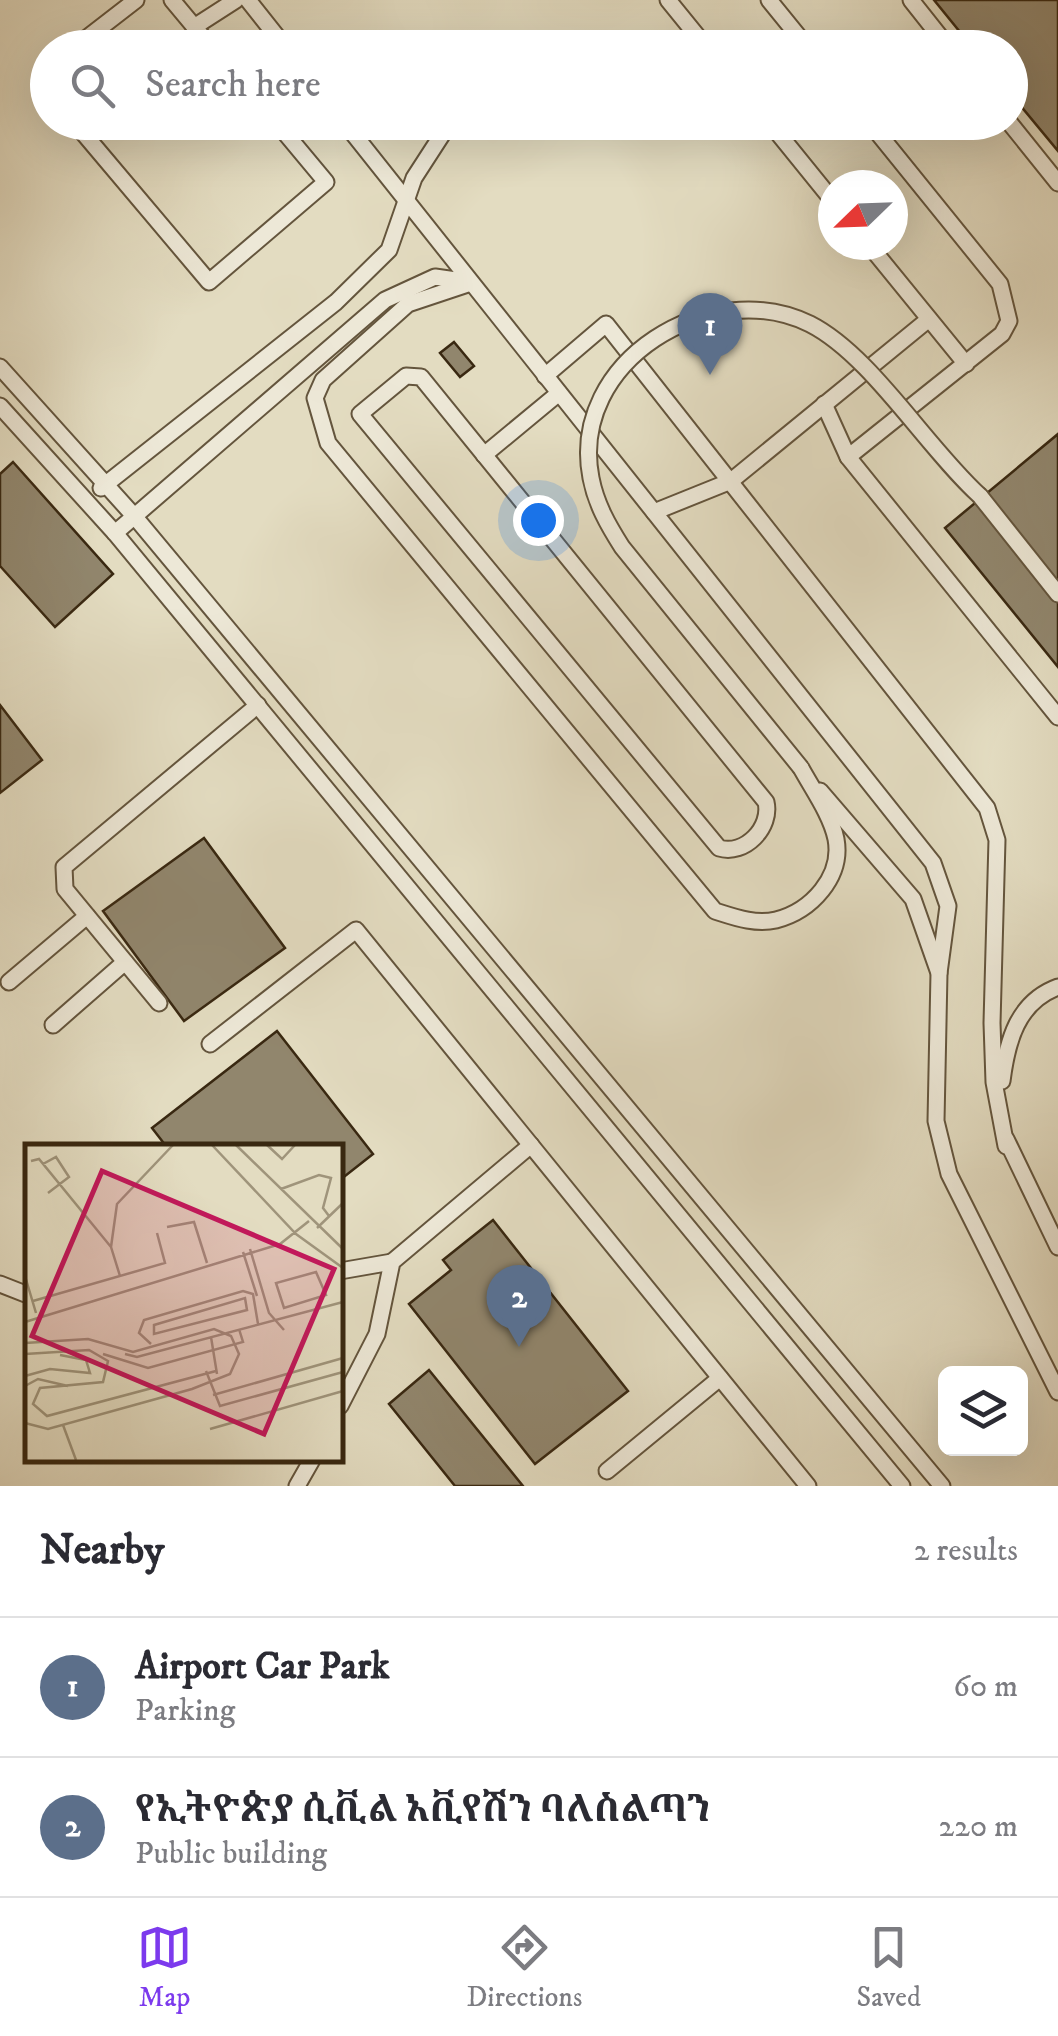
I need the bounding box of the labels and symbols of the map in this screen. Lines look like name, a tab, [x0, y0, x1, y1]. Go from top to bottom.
north arrow	[818, 170, 908, 260]
pin: 1	[678, 292, 742, 375]
your location	[513, 495, 564, 546]
inset map	[25, 1144, 342, 1461]
pin: 2	[486, 1264, 552, 1347]

